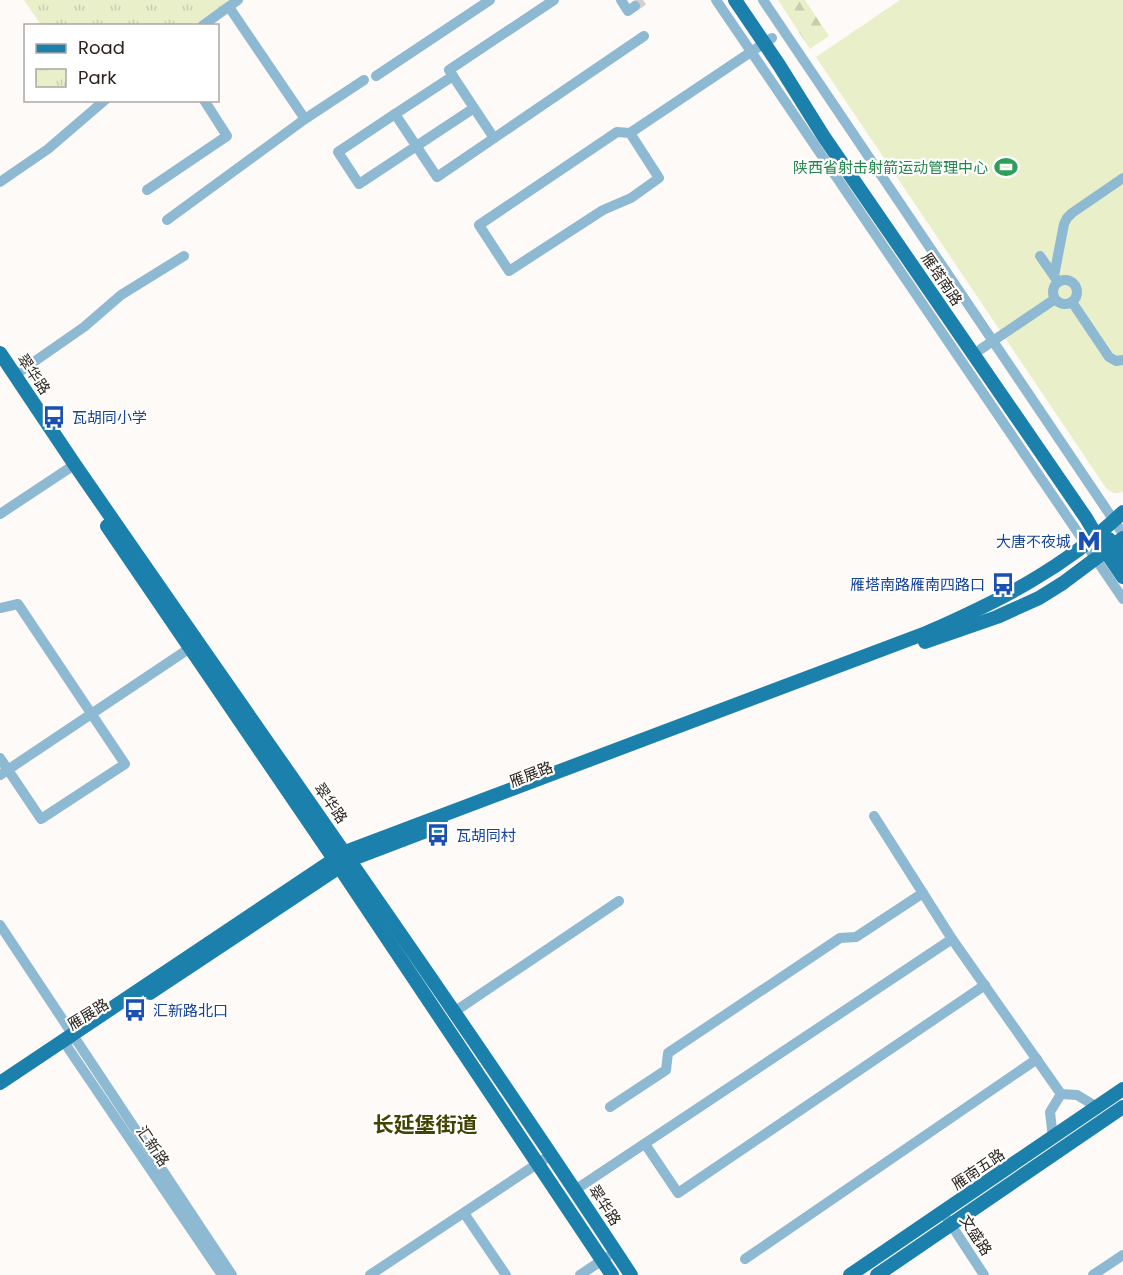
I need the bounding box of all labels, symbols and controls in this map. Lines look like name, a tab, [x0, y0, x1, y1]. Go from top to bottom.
legend	[24, 24, 219, 102]
text: Road	[78, 35, 125, 60]
text: Park	[78, 65, 117, 90]
sports icon: 陕西省射击射箭运动管理中心	[993, 154, 1019, 180]
place label: 陕西省射击射箭运动管理中心	[793, 157, 988, 178]
street label: 雁塔南路	[917, 248, 967, 310]
street label: 翠华路	[13, 349, 55, 399]
bus stop icon: 瓦胡同小学	[41, 404, 67, 430]
place label: 瓦胡同小学	[72, 407, 147, 428]
metro station icon: 大唐不夜城	[1076, 528, 1102, 554]
place label: 大唐不夜城	[996, 531, 1071, 552]
bus stop icon: 雁塔南路雁南四路口	[990, 571, 1016, 597]
place label: 雁塔南路雁南四路口	[850, 574, 985, 595]
street label: 雁展路	[506, 756, 556, 792]
street label: 翠华路	[309, 779, 353, 827]
bus stop icon: 瓦胡同村	[425, 822, 451, 848]
place label: 瓦胡同村	[456, 825, 516, 846]
street label: 雁展路	[63, 993, 113, 1035]
bus stop icon: 汇新路北口	[122, 997, 148, 1023]
place label: 汇新路北口	[153, 1000, 228, 1021]
district label: 长延堡街道	[373, 1110, 478, 1139]
street label: 汇新路	[132, 1121, 174, 1171]
street label: 雁南五路	[947, 1144, 1009, 1194]
street label: 翠华路	[584, 1180, 626, 1230]
street label: 文盛路	[955, 1210, 997, 1260]

